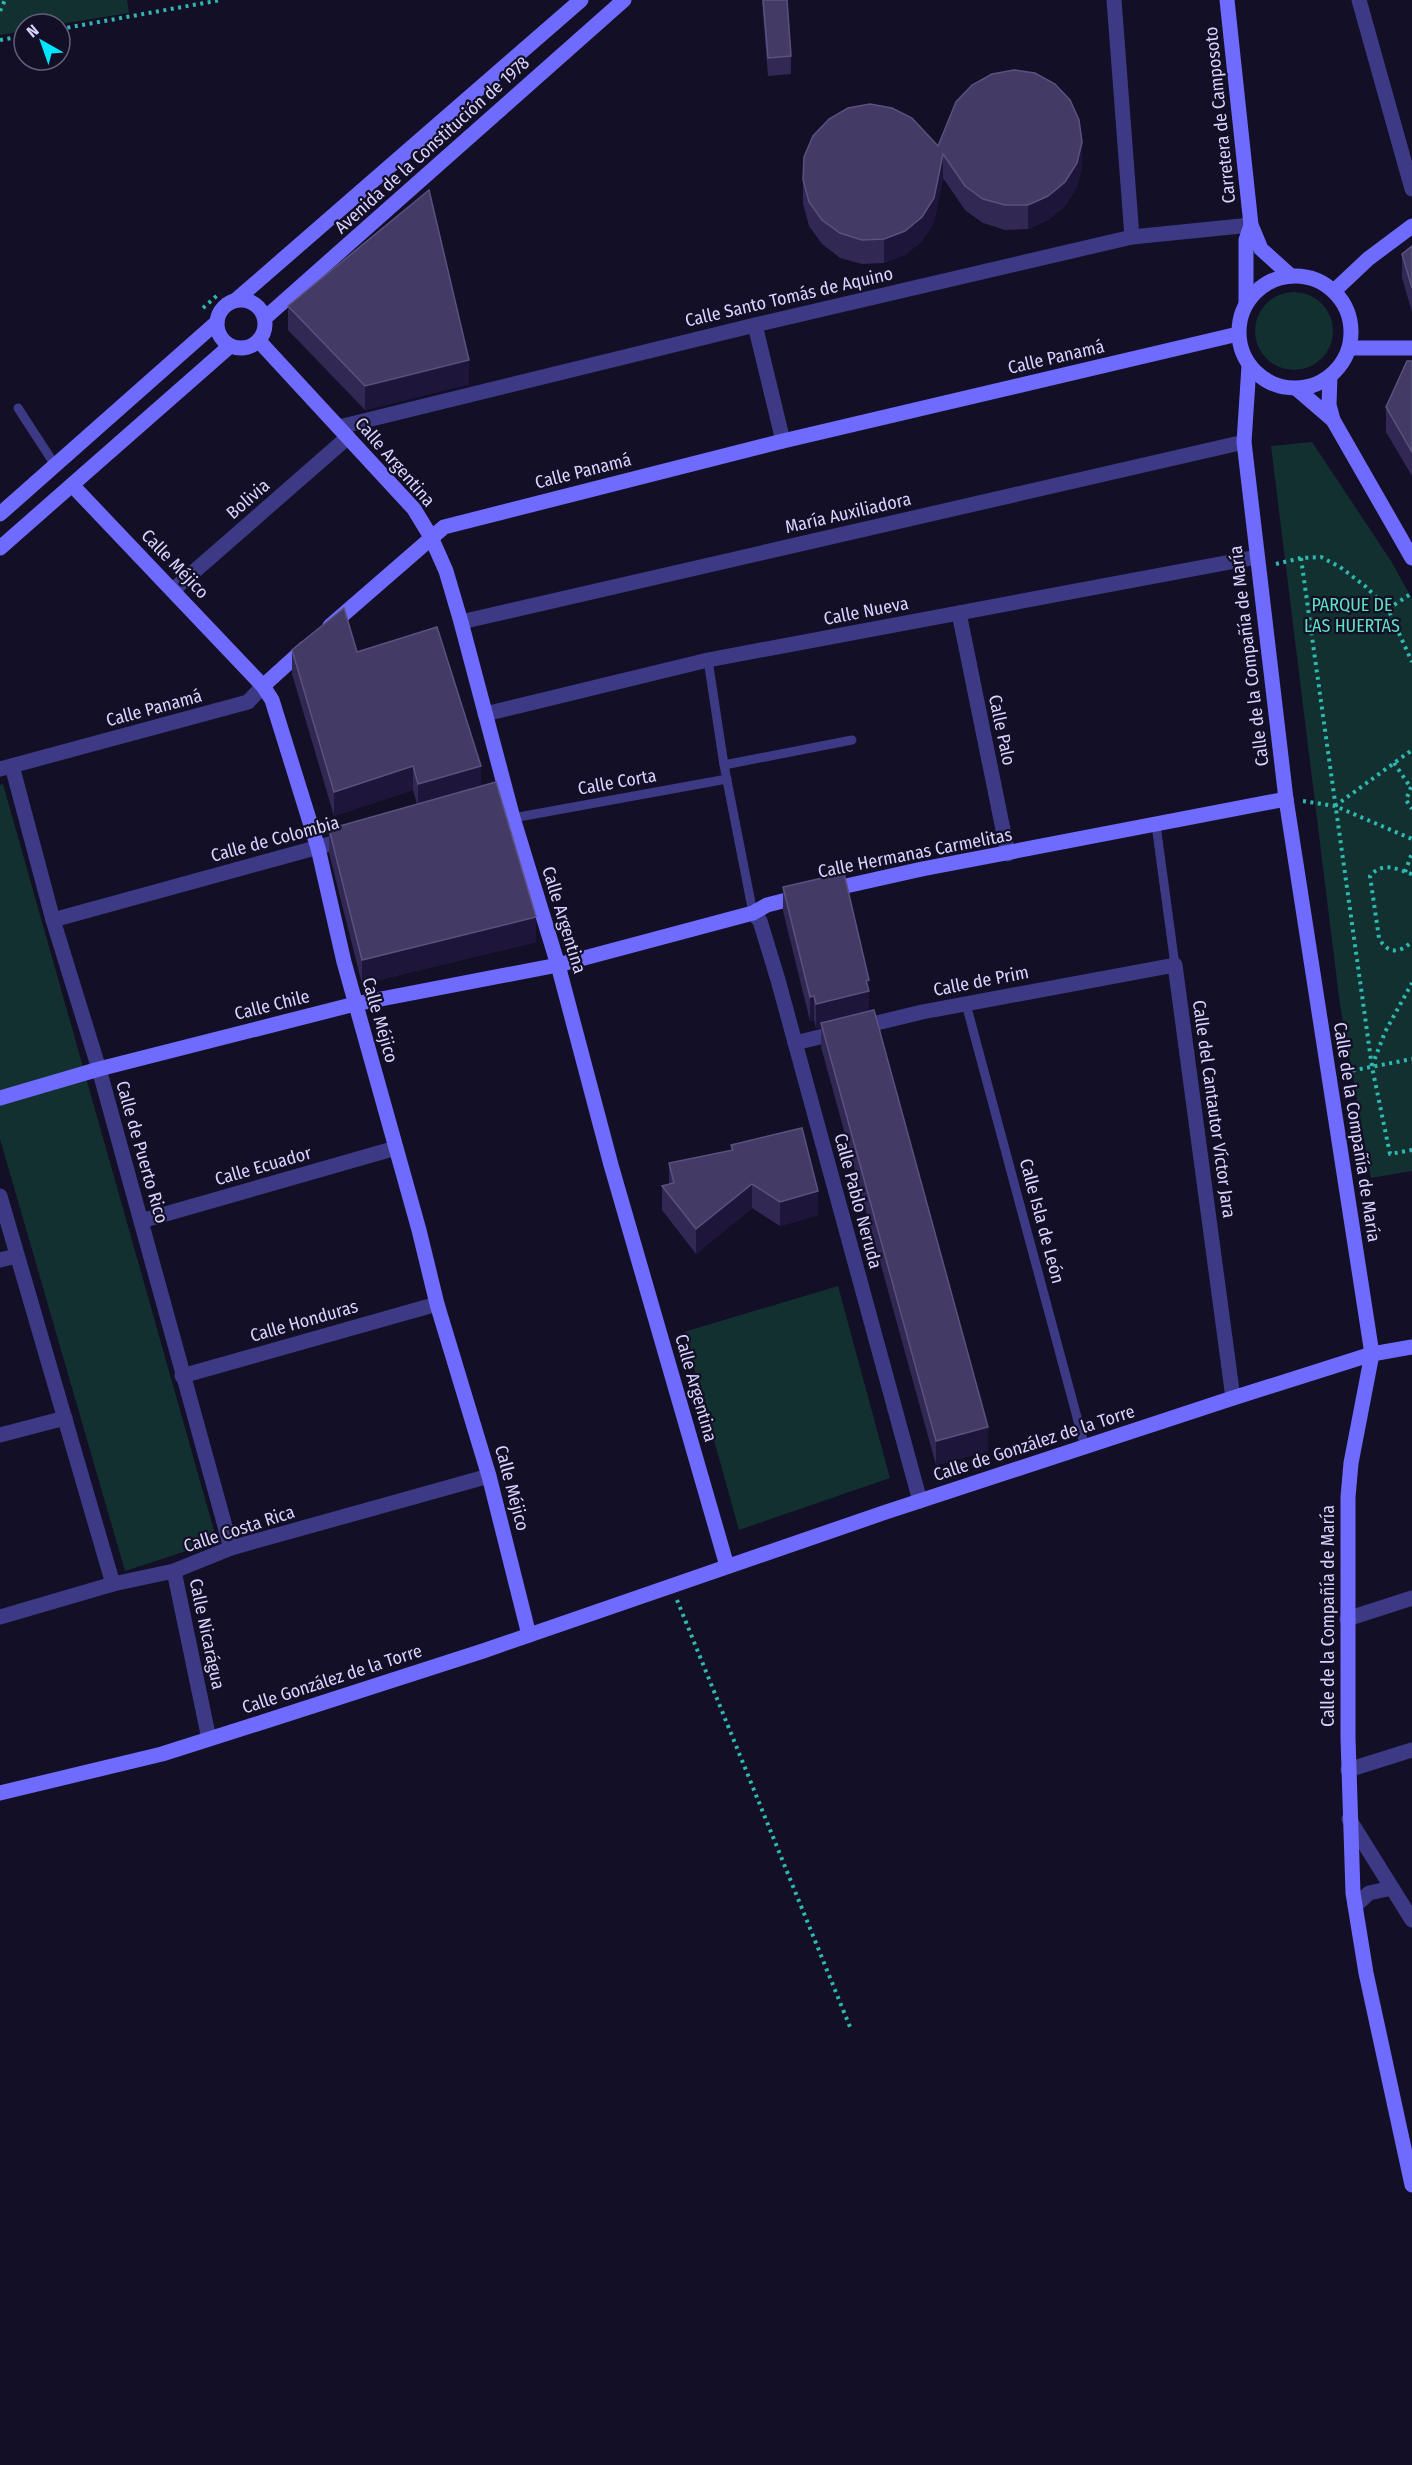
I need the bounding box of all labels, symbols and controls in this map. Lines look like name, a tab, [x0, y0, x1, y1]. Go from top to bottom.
north arrow	[12, 12, 72, 72]
text: N	[23, 21, 42, 41]
street label: Carretera de Camposoto	[1200, 25, 1240, 205]
street label: Avenida de la Constitución de 1978	[330, 52, 534, 238]
street label: Calle Santo Tomás de Aquino	[683, 262, 895, 332]
street label: Calle Panamá	[1006, 335, 1107, 379]
street label: Calle Argentina	[350, 413, 440, 511]
street label: Calle Panamá	[533, 448, 634, 494]
street label: Bolivia	[222, 474, 274, 524]
street label: María Auxiliadora	[783, 488, 913, 538]
street label: Calle Méjico	[137, 525, 213, 603]
street label: Calle de la Compañía de María	[1225, 544, 1273, 768]
street label: Calle Nueva	[822, 592, 910, 630]
park label: PARQUE DE LAS HUERTAS	[1304, 594, 1400, 637]
street label: Calle Panamá	[104, 685, 205, 731]
street label: Calle Palo	[984, 693, 1020, 767]
street label: Calle Corta	[576, 764, 658, 800]
street label: Calle de Colombia	[208, 811, 342, 867]
street label: Calle Hermanas Carmelitas	[816, 823, 1014, 883]
street label: Calle Argentina	[537, 864, 591, 976]
street label: Calle de Prim	[931, 961, 1031, 1001]
street label: Calle Méjico	[357, 975, 403, 1065]
street label: Calle Chile	[232, 985, 312, 1025]
street label: Calle del Cantautor Víctor Jara	[1188, 999, 1240, 1220]
street label: Calle de la Compañía de María	[1329, 1021, 1385, 1244]
street label: Calle de Puerto Rico	[111, 1078, 173, 1226]
street label: Calle Pablo Neruda	[829, 1131, 887, 1271]
street label: Calle Ecuador	[212, 1142, 314, 1190]
street label: Calle Isla de León	[1015, 1156, 1069, 1286]
street label: Calle Honduras	[248, 1295, 361, 1347]
street label: Calle Argentina	[670, 1332, 722, 1445]
street label: Calle de González de la Torre	[930, 1400, 1138, 1486]
street label: Calle Méjico	[490, 1443, 534, 1533]
street label: Calle Costa Rica	[181, 1501, 298, 1557]
street label: Calle de la Compañía de María	[1317, 1505, 1339, 1727]
street label: Calle Nicarágua	[185, 1577, 230, 1692]
street label: Calle González de la Torre	[239, 1639, 425, 1719]

